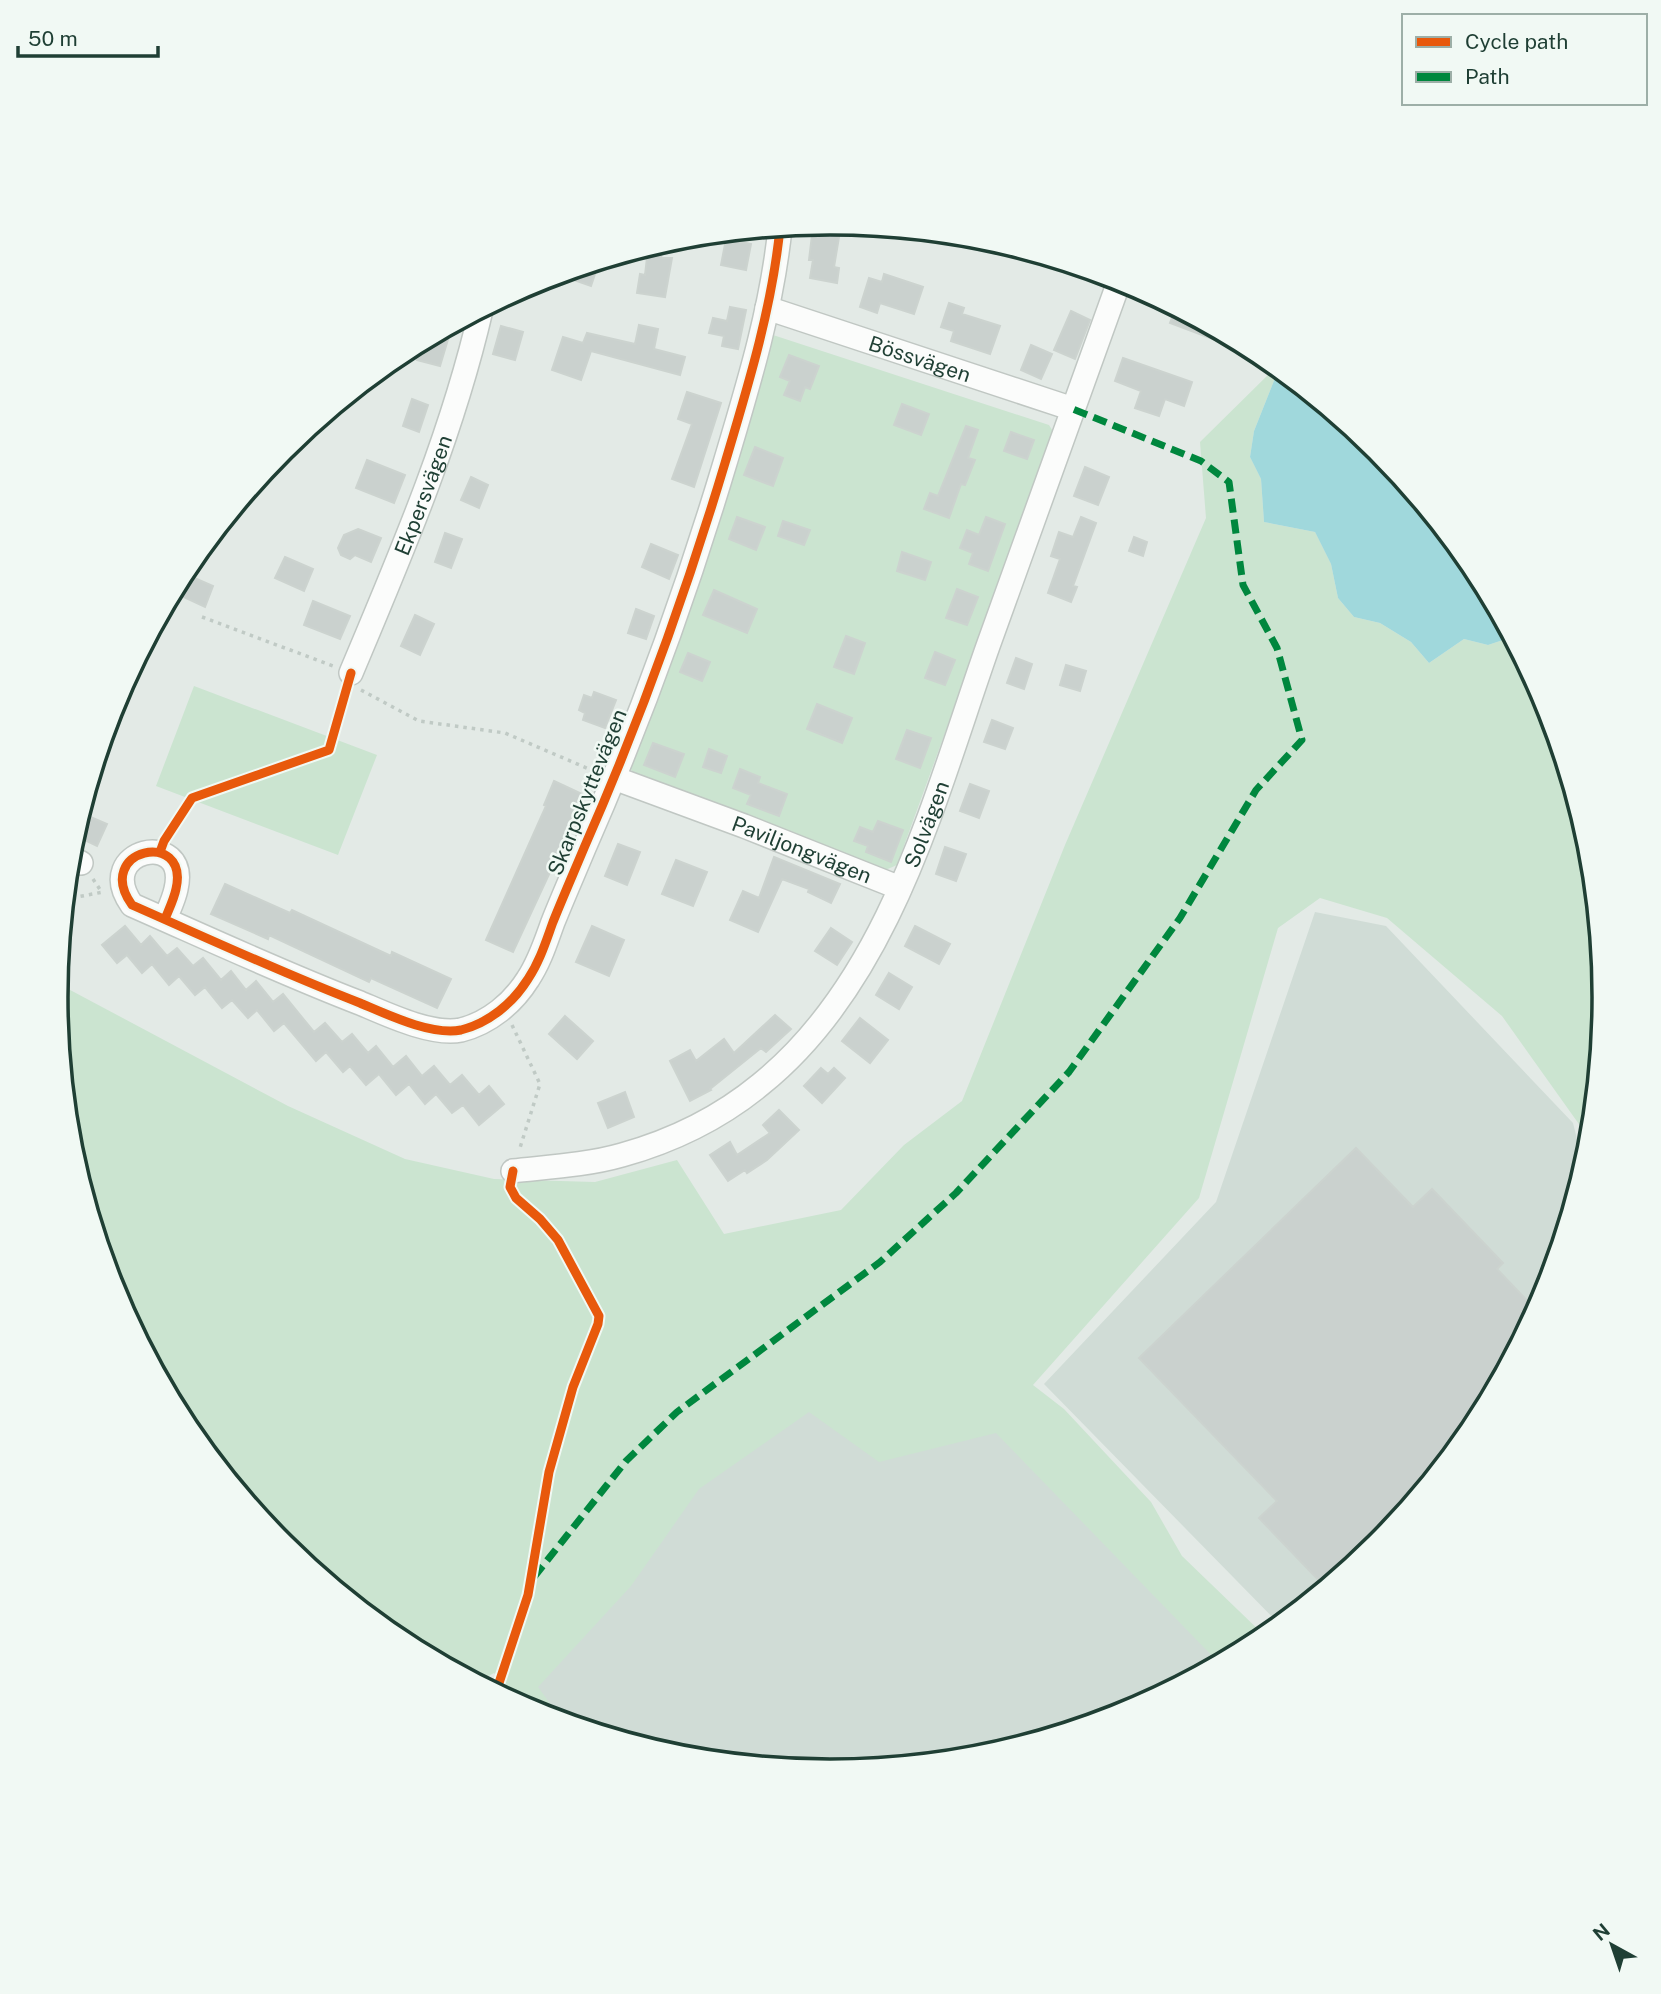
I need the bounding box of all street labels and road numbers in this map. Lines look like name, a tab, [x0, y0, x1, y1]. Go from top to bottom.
street label: Bössvägen	[866, 330, 974, 387]
street label: Ekpersvägen	[389, 432, 457, 559]
street label: Skarpskyttevägen	[542, 705, 632, 879]
street label: Solvägen	[898, 778, 954, 871]
street label: Paviljongvägen	[729, 810, 875, 888]

